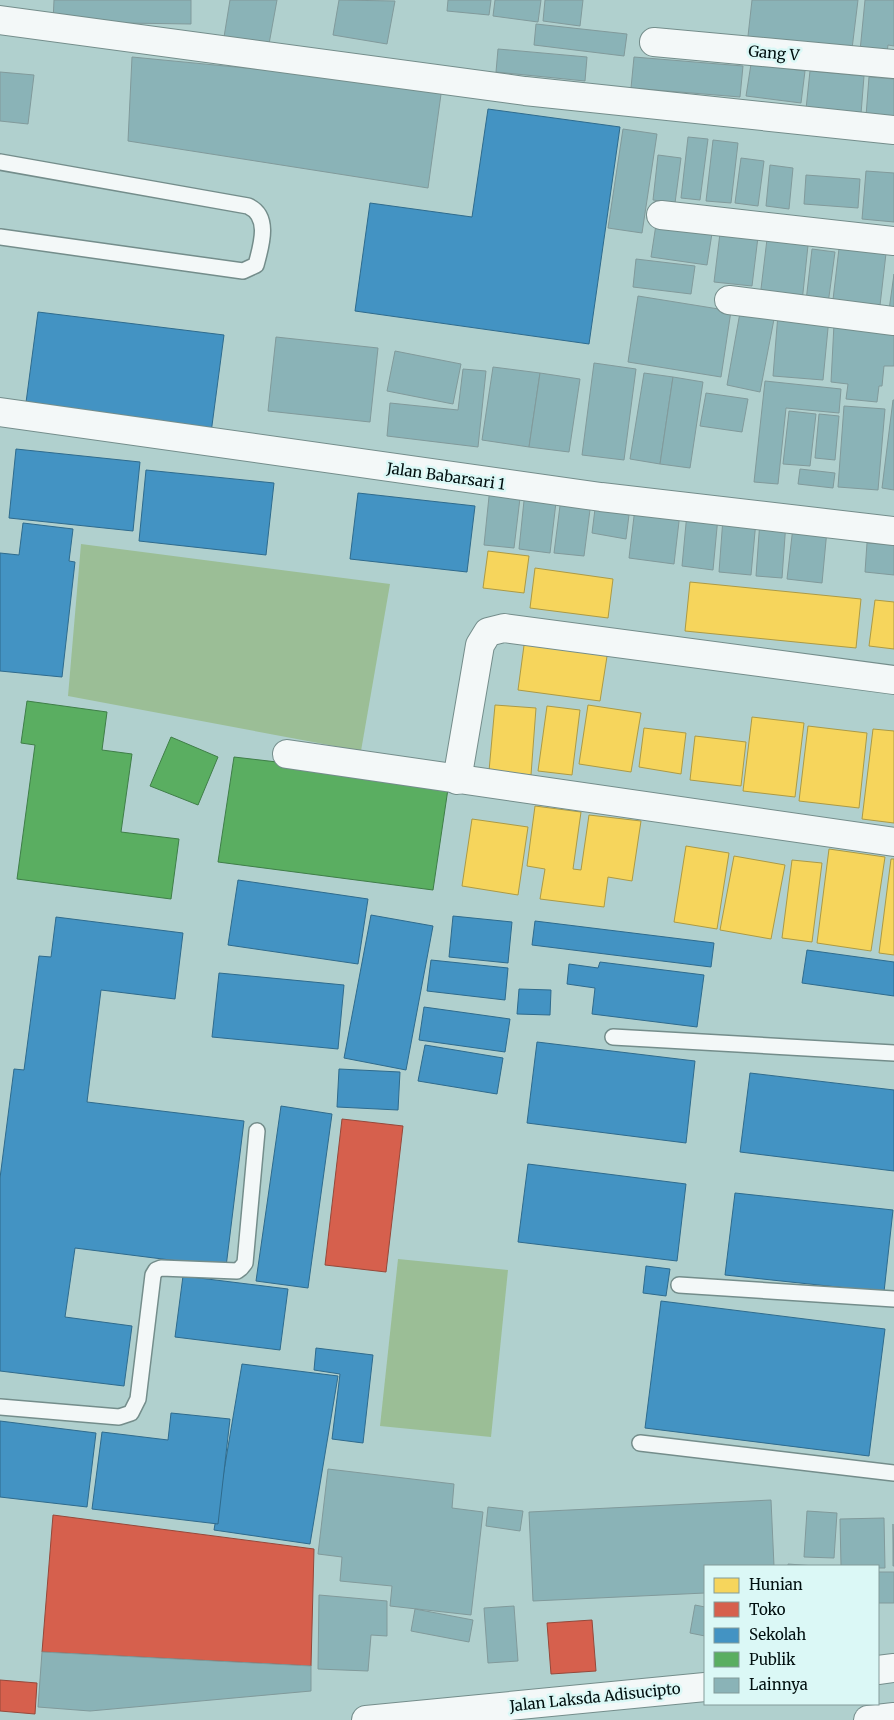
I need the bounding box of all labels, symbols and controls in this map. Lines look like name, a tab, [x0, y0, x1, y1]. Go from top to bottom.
street label: Gang V	[748, 41, 801, 65]
street label: Jalan Babarsari 1	[385, 458, 507, 494]
legend	[704, 1565, 879, 1705]
text: Hunian	[749, 1575, 803, 1594]
text: Toko	[749, 1600, 786, 1619]
text: Sekolah	[749, 1625, 806, 1644]
text: Publik	[749, 1650, 796, 1669]
text: Lainnya	[749, 1675, 808, 1694]
street label: Jalan Laksda Adisucipto	[508, 1679, 682, 1716]

